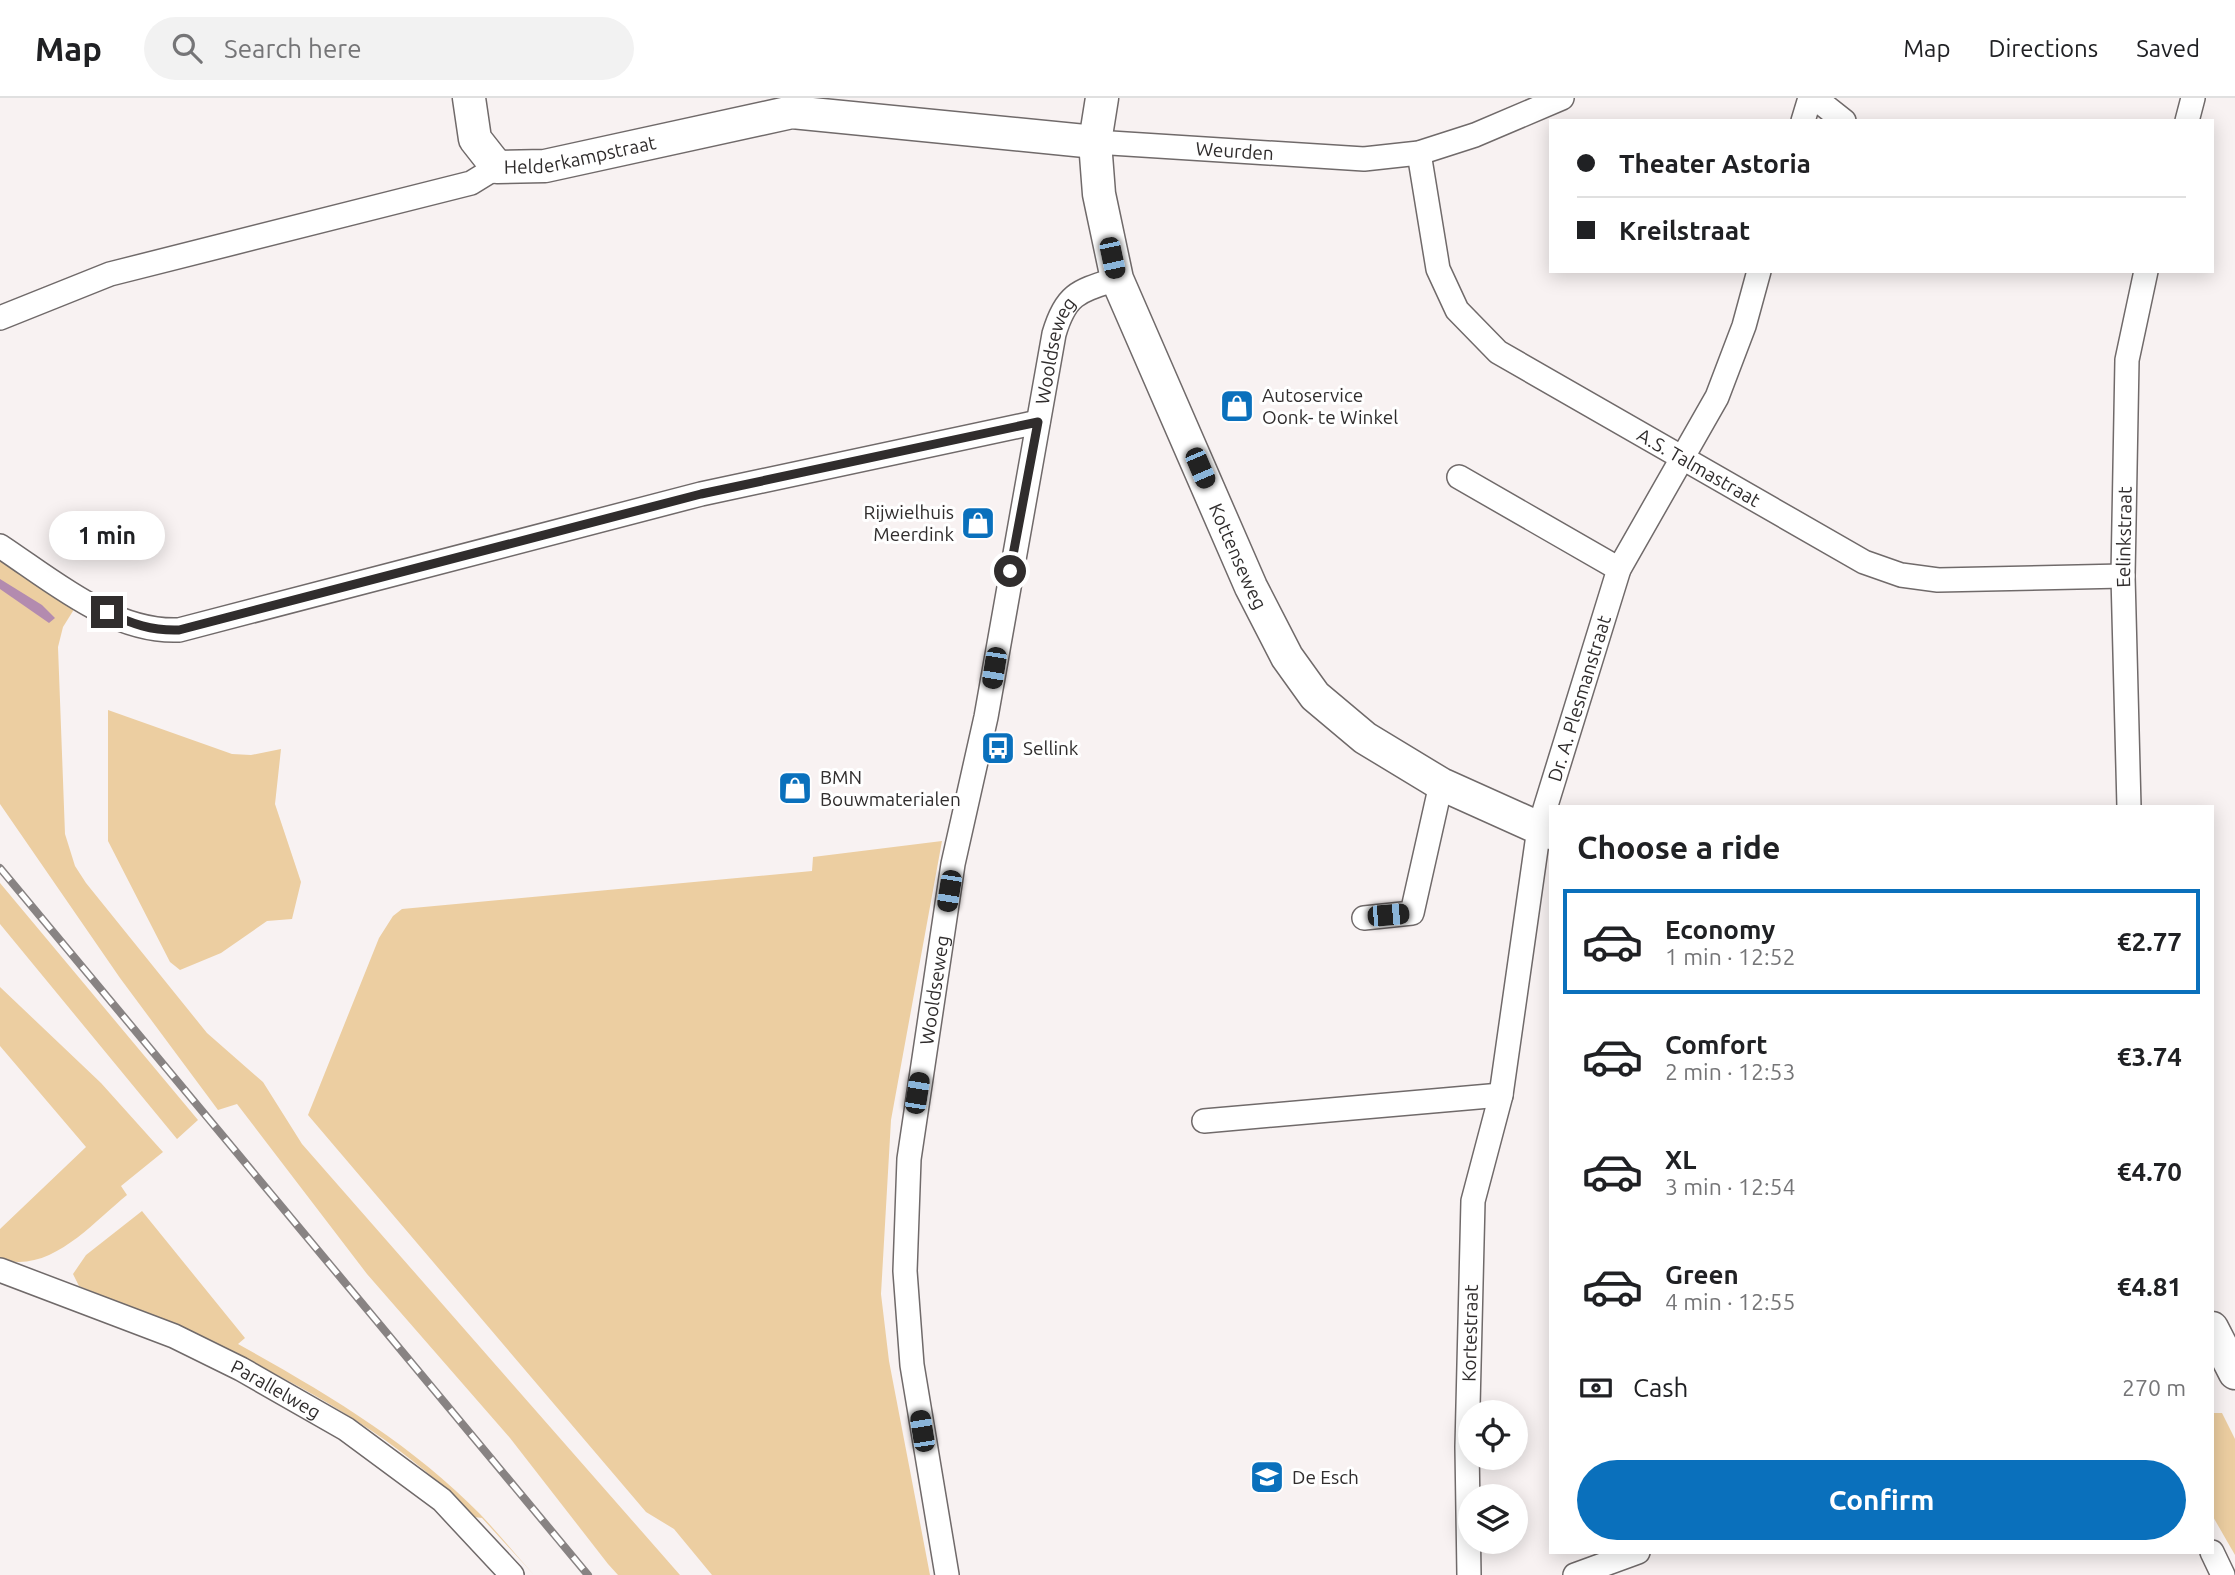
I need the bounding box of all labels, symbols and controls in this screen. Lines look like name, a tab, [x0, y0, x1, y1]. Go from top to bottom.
search box	[144, 17, 634, 80]
icon: search	[168, 29, 206, 67]
text: Map	[35, 30, 102, 67]
text: Search here	[224, 34, 362, 63]
text: Map	[1903, 35, 1950, 62]
text: Directions	[1988, 35, 2098, 62]
text: Saved	[2136, 35, 2200, 62]
street label: Helderkampstraat	[504, 131, 658, 178]
street label: Weurden	[1195, 137, 1275, 164]
text: Theater Astoria	[1619, 149, 1811, 178]
text: Kreilstraat	[1619, 216, 1750, 245]
car	[1098, 235, 1127, 281]
street label: Wooldseweg	[1031, 292, 1080, 406]
place label: Autoservice Oonk- te Winkel	[1262, 384, 1398, 428]
shop icon: Autoservice Oonk- te Winkel	[1218, 387, 1256, 425]
street label: A.S. Talmastraat	[1634, 423, 1765, 511]
car	[1183, 445, 1218, 491]
street label: Eelinkstraat	[2112, 486, 2136, 588]
street label: Kottenseweg	[1205, 500, 1271, 613]
place label: Rijwielhuis Meerdink	[864, 501, 954, 545]
shop icon: Rijwielhuis Meerdink	[959, 504, 997, 542]
callout: 1 min	[49, 510, 165, 560]
text: 1 min	[78, 523, 136, 548]
route start	[994, 555, 1026, 587]
route end	[91, 596, 123, 628]
street label: Dr. A. Plesmanstraat	[1543, 612, 1615, 784]
car	[981, 646, 1008, 690]
bus stop icon: Sellink	[979, 729, 1017, 767]
place label: Sellink	[1023, 737, 1079, 759]
place label: BMN Bouwmaterialen	[820, 766, 961, 810]
shop icon: BMN Bouwmaterialen	[776, 769, 814, 807]
text: Choose a ride	[1577, 829, 1780, 865]
car	[936, 869, 963, 913]
car	[1367, 903, 1410, 927]
icon: car	[1581, 910, 1644, 973]
text: Economy	[1665, 915, 1775, 944]
text: €2.77	[2117, 927, 2182, 956]
street label: Wooldseweg	[915, 934, 953, 1046]
text: 1 min · 12:52	[1665, 944, 1796, 969]
icon: car	[1581, 1025, 1644, 1088]
text: Comfort	[1665, 1030, 1768, 1059]
text: €3.74	[2117, 1042, 2182, 1071]
text: 2 min · 12:53	[1665, 1059, 1796, 1084]
car	[904, 1071, 931, 1115]
icon: car	[1581, 1140, 1644, 1203]
text: XL	[1665, 1145, 1696, 1174]
text: €4.70	[2117, 1157, 2182, 1186]
text: 3 min · 12:54	[1665, 1174, 1796, 1199]
icon: car	[1581, 1255, 1644, 1318]
text: Green	[1665, 1260, 1739, 1289]
text: €4.81	[2117, 1272, 2182, 1301]
street label: Kortestraat	[1458, 1283, 1482, 1382]
text: 4 min · 12:55	[1665, 1289, 1796, 1314]
street label: Parallelweg	[228, 1355, 325, 1423]
icon: cash	[1577, 1369, 1615, 1407]
text: Cash	[1633, 1373, 1688, 1402]
text: 270 m	[2122, 1375, 2186, 1400]
map controls	[1458, 1400, 1528, 1554]
button: locate	[1458, 1400, 1528, 1470]
car	[909, 1409, 936, 1453]
school or university icon: De Esch	[1248, 1458, 1286, 1496]
button: Confirm	[1577, 1460, 2186, 1540]
place label: De Esch	[1292, 1466, 1359, 1488]
button: layers	[1458, 1484, 1528, 1554]

